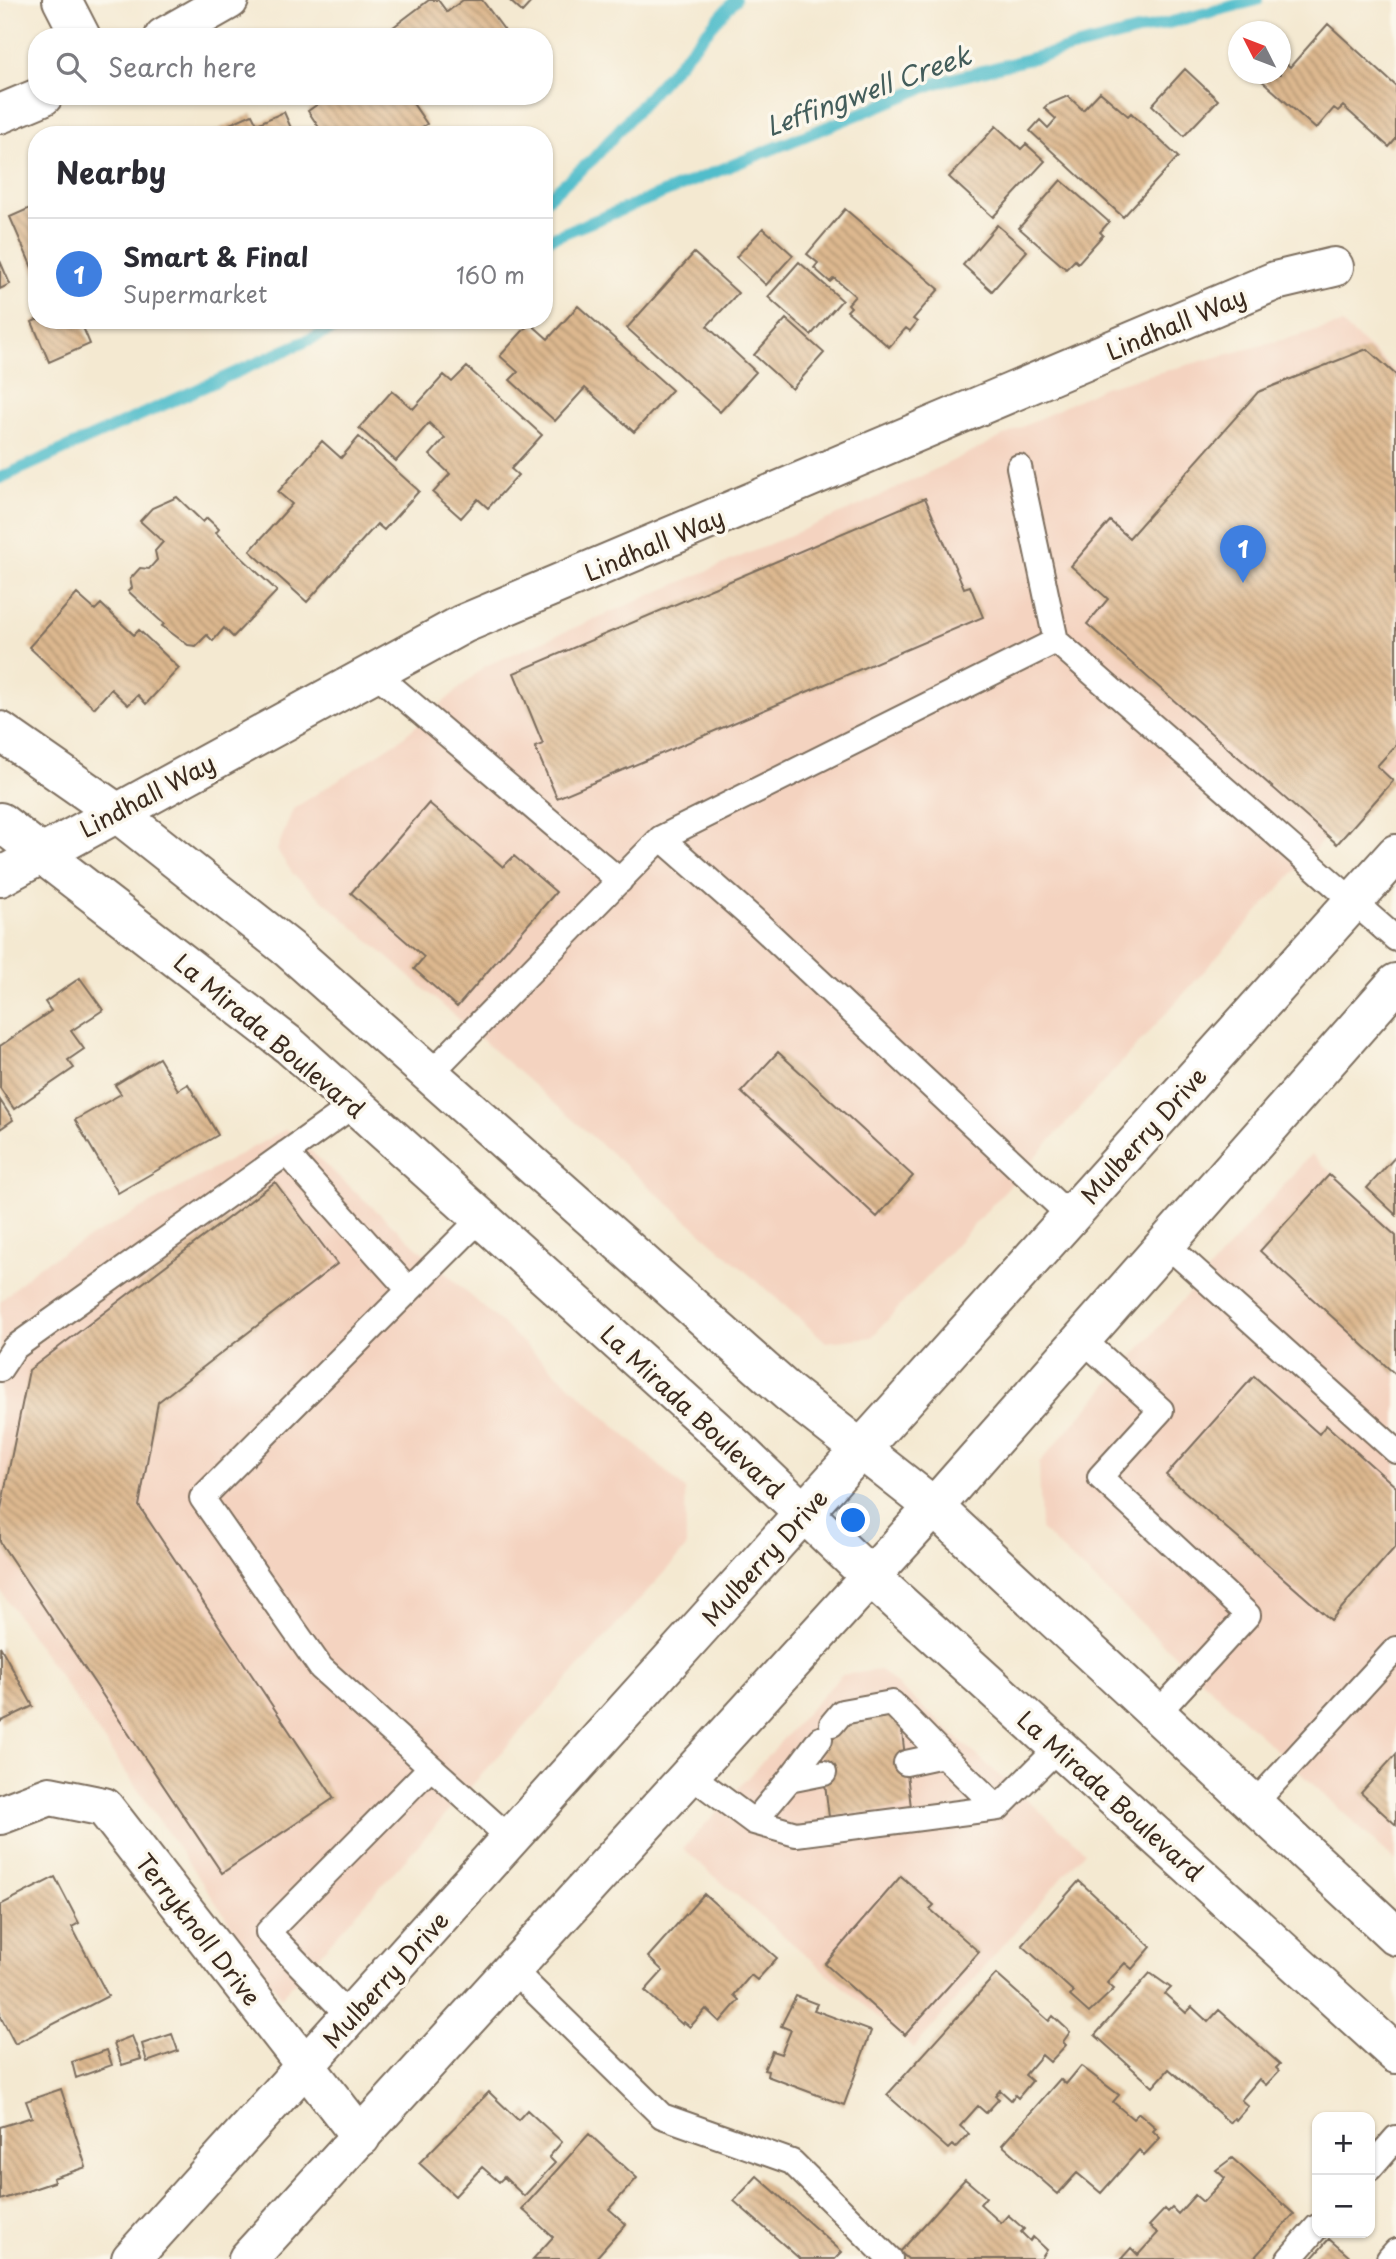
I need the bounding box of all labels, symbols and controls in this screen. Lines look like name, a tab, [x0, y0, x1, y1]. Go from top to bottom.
north arrow	[1228, 21, 1291, 84]
search box	[28, 28, 553, 105]
water label: Leffingwell Creek	[760, 34, 977, 145]
text: Search here	[108, 47, 257, 86]
icon: search	[52, 48, 90, 86]
text: Nearby	[56, 149, 166, 194]
text: Smart & Final	[123, 237, 308, 276]
text: 1	[74, 257, 85, 292]
text: 160 m	[456, 257, 525, 292]
text: Supermarket	[123, 276, 267, 311]
street label: Lindhall Way	[1100, 277, 1252, 369]
street label: Lindhall Way	[578, 498, 730, 590]
pin: 1	[1220, 525, 1266, 583]
street label: Lindhall Way	[73, 744, 221, 846]
street label: La Mirada Boulevard	[167, 944, 374, 1126]
street label: Mulberry Drive	[1071, 1058, 1215, 1212]
street label: La Mirada Boulevard	[593, 1316, 793, 1506]
street label: Mulberry Drive	[692, 1480, 836, 1634]
your location	[836, 1503, 870, 1537]
street label: La Mirada Boulevard	[1010, 1701, 1212, 1889]
street label: Terryknoll Drive	[128, 1845, 270, 2013]
street label: Mulberry Drive	[313, 1902, 457, 2056]
map controls	[1312, 2112, 1375, 2238]
button: +	[1312, 2112, 1375, 2175]
button: −	[1312, 2175, 1375, 2238]

